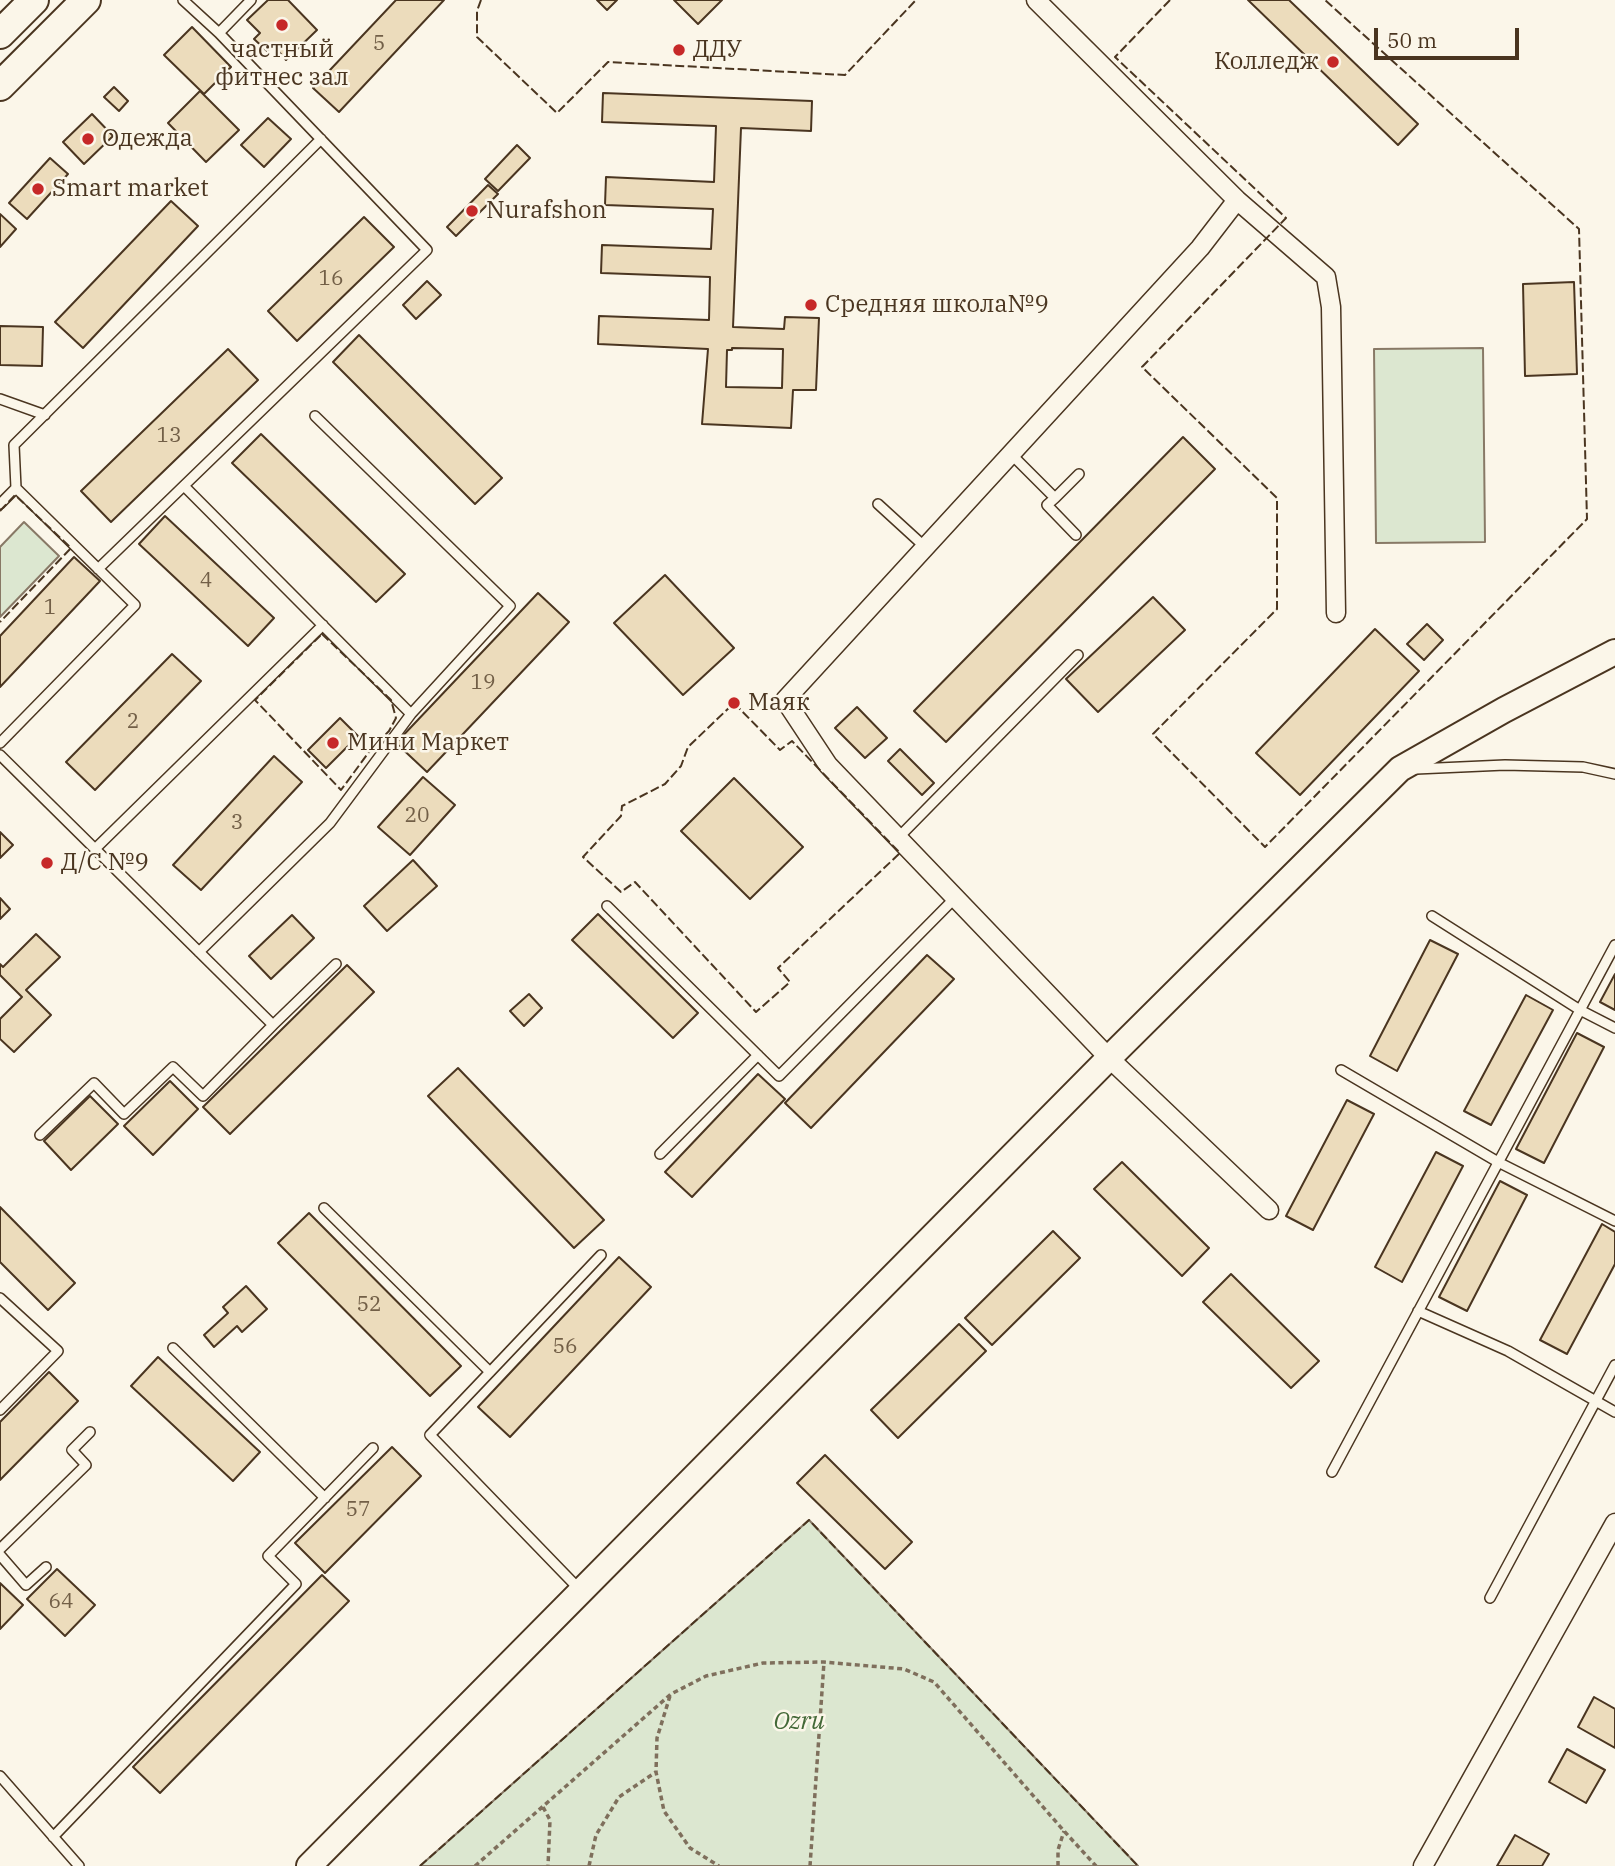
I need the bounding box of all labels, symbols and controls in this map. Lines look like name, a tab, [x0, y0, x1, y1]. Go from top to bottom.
scale bar	[1377, 14, 1522, 58]
marker: частный фитнес зал	[274, 17, 290, 33]
text: 50 m	[1387, 26, 1437, 54]
house number: 5	[373, 31, 385, 57]
place label: частный фитнес зал	[215, 36, 349, 92]
place label: ДДУ	[693, 36, 742, 64]
marker: ДДУ	[671, 42, 687, 58]
place label: Колледж	[1214, 48, 1319, 76]
marker: Колледж	[1325, 54, 1341, 70]
place label: Одежда	[102, 125, 193, 153]
marker: Одежда	[80, 131, 96, 147]
place label: Smart market	[52, 175, 209, 203]
marker: Smart market	[30, 181, 46, 197]
place label: Nurafshon	[486, 197, 607, 225]
marker: Nurafshon	[464, 203, 480, 219]
house number: 16	[318, 266, 344, 292]
place label: Средняя школа№9	[825, 291, 1049, 319]
marker: Средняя школа№9	[803, 297, 819, 313]
house number: 13	[156, 423, 182, 449]
house number: 4	[200, 568, 212, 594]
house number: 1	[44, 595, 56, 621]
house number: 19	[470, 670, 496, 696]
place label: Маяк	[748, 689, 810, 717]
marker: Маяк	[726, 695, 742, 711]
house number: 2	[127, 709, 139, 735]
place label: Мини Маркет	[347, 729, 509, 757]
marker: Мини Маркет	[325, 735, 341, 751]
house number: 20	[404, 803, 430, 829]
house number: 3	[231, 810, 243, 836]
place label: Д/С №9	[61, 849, 149, 877]
marker: Д/С №9	[39, 855, 55, 871]
house number: 52	[356, 1292, 382, 1318]
house number: 56	[552, 1334, 578, 1360]
house number: 57	[345, 1497, 371, 1523]
house number: 64	[48, 1589, 74, 1615]
park label: Ozru	[773, 1708, 825, 1736]

